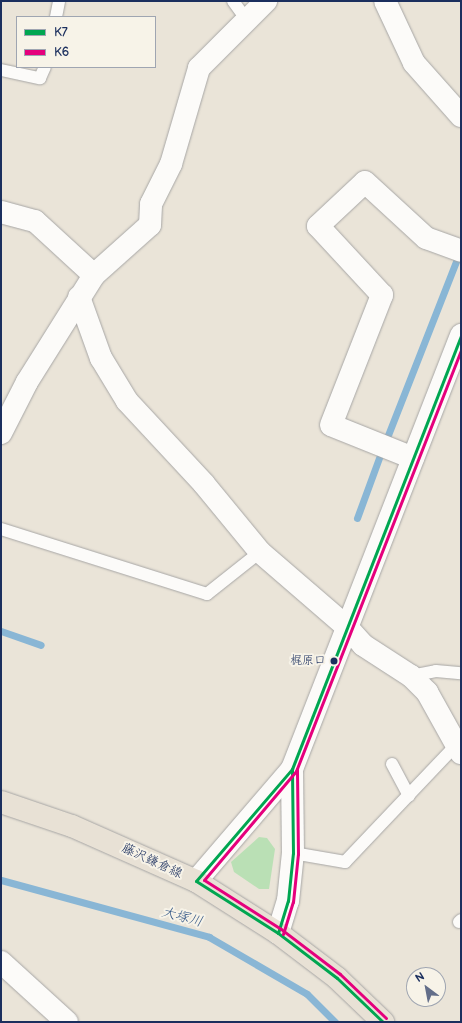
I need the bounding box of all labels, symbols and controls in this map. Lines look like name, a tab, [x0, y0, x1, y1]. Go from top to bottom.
legend	[16, 16, 156, 68]
text: K7	[54, 25, 68, 40]
text: K6	[54, 45, 69, 60]
place label: 梶原口	[290, 654, 326, 668]
marker: 梶原口	[329, 656, 339, 666]
street label: 藤沢鎌倉線	[119, 840, 185, 882]
water label: 大塚川	[160, 903, 204, 931]
north arrow	[406, 967, 446, 1007]
text: N	[413, 970, 427, 985]

